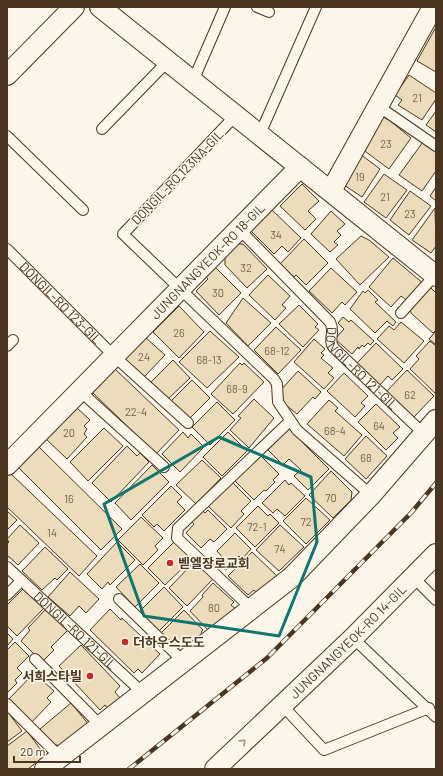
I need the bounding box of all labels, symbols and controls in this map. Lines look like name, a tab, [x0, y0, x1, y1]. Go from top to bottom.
house number: 21	[412, 91, 422, 104]
street label: DONGIL-RO 123NA-GIL	[128, 126, 226, 228]
house number: 23	[380, 137, 392, 150]
house number: 19	[355, 170, 365, 183]
house number: 21	[380, 190, 390, 203]
street label: JUNGNANGYEOK-RO 18-GIL	[147, 200, 268, 322]
house number: 23	[404, 207, 416, 220]
house number: 34	[270, 228, 282, 241]
street label: DONGIL-RO 123-GIL	[16, 258, 105, 347]
house number: 32	[240, 261, 252, 274]
house number: 30	[212, 286, 224, 299]
house number: 26	[173, 326, 185, 339]
street label: DONGIL-RO 121-GIL	[323, 327, 401, 413]
house number: 68-12	[264, 344, 290, 357]
house number: 24	[138, 350, 150, 363]
house number: 68-13	[196, 353, 222, 366]
house number: 68-9	[226, 382, 248, 395]
house number: 62	[404, 388, 416, 401]
house number: 22-4	[125, 405, 147, 418]
house number: 64	[373, 419, 385, 432]
house number: 68-4	[324, 424, 346, 437]
house number: 20	[63, 426, 75, 439]
house number: 68	[360, 451, 372, 464]
house number: 70	[325, 491, 337, 504]
house number: 16	[64, 492, 74, 505]
house number: 72	[300, 515, 312, 528]
house number: 72-1	[247, 520, 267, 533]
house number: 14	[47, 526, 57, 539]
house number: 74	[274, 542, 286, 555]
place label: 벧엘장로교회	[178, 555, 250, 571]
marker: 벧엘장로교회	[165, 558, 175, 568]
street label: JUNGNANGYEOK-RO 14-GIL	[286, 581, 409, 702]
street label: DONGIL-RO 121-GIL	[30, 588, 120, 673]
house number: 80	[208, 601, 220, 614]
place label: 더하우스도도	[133, 634, 205, 650]
marker: 더하우스도도	[120, 637, 130, 647]
place label: 서희스타빌	[22, 668, 82, 684]
marker: 서희스타빌	[85, 671, 95, 681]
scale bar	[14, 738, 80, 764]
one-way arrow	[238, 739, 246, 747]
text: 20 m	[20, 744, 46, 758]

